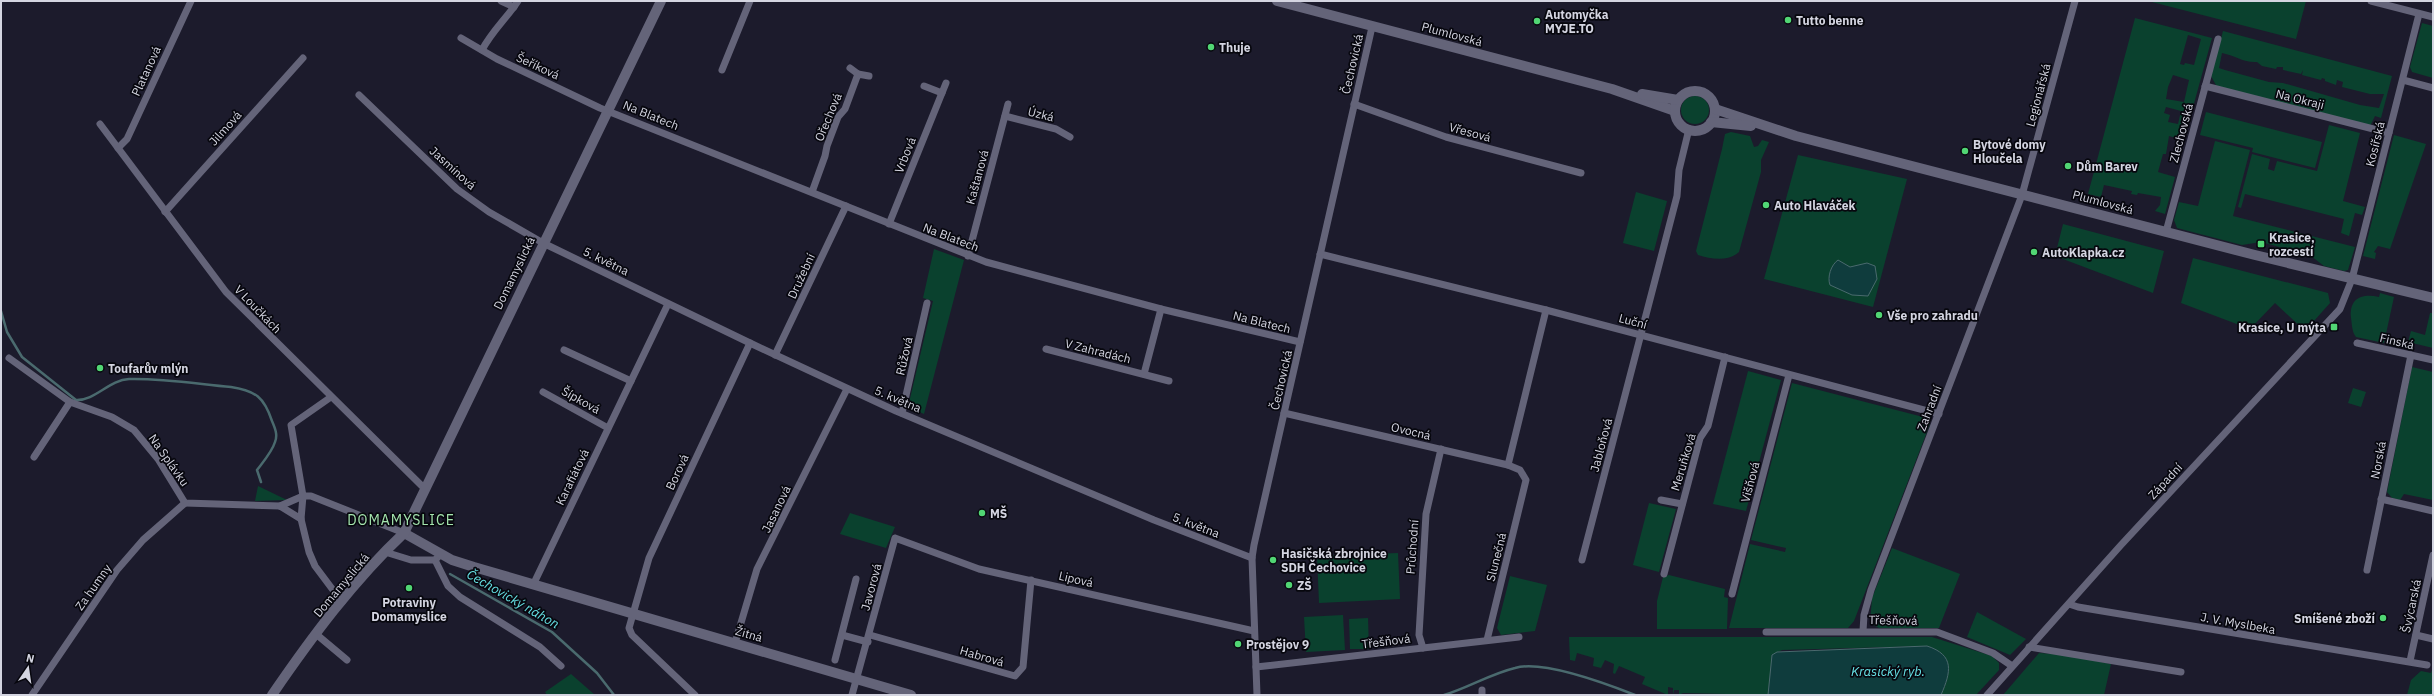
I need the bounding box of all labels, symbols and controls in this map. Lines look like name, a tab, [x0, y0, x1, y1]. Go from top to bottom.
place label: Automyčka MYJE.TO	[1545, 7, 1609, 36]
place label: Tutto benne	[1796, 13, 1864, 28]
marker: Tutto benne	[1783, 15, 1793, 25]
marker: Automyčka MYJE.TO	[1532, 16, 1542, 26]
street label: Plumlovská	[1420, 19, 1485, 49]
street label: Čechovická	[1338, 32, 1366, 95]
place label: Thuje	[1219, 40, 1251, 55]
marker: Thuje	[1206, 42, 1216, 52]
street label: Platanová	[128, 43, 164, 98]
street label: Šeříková	[514, 49, 563, 83]
street label: Legionářská	[2022, 61, 2054, 128]
street label: Na Okraji	[2274, 86, 2326, 112]
street label: Ořechová	[811, 90, 845, 143]
street label: Na Blatech	[621, 97, 681, 133]
street label: Zlechovská	[2166, 101, 2196, 164]
street label: Úzká	[1026, 104, 1056, 125]
street label: Jilmová	[205, 107, 245, 149]
street label: Vřesová	[1447, 119, 1493, 145]
street label: Kosířská	[2362, 119, 2388, 168]
street label: Vrbová	[891, 134, 919, 175]
place label: Bytové domy Hloučela	[1973, 137, 2046, 166]
street label: Jasmínová	[427, 143, 480, 193]
marker: Bytové domy Hloučela	[1960, 146, 1970, 156]
street label: Kaštanová	[963, 148, 992, 206]
place label: Dům Barev	[2076, 159, 2138, 174]
marker: Dům Barev	[2063, 161, 2073, 171]
street label: Plumlovská	[2071, 187, 2136, 217]
place label: Auto Hlaváček	[1774, 198, 1856, 213]
marker: Auto Hlaváček	[1761, 200, 1771, 210]
street label: Na Blatech	[921, 219, 981, 255]
place label: Krasice, rozcestí	[2269, 230, 2315, 259]
street label: Domamyslická	[490, 234, 538, 312]
marker: Krasice, rozcestí	[2256, 239, 2266, 249]
street label: 5. května	[581, 243, 632, 279]
place label: AutoKlapka.cz	[2042, 245, 2125, 260]
marker: AutoKlapka.cz	[2029, 247, 2039, 257]
street label: Družební	[784, 251, 818, 301]
street label: V Loučkách	[231, 282, 285, 336]
street label: Na Blatech	[1232, 308, 1292, 336]
place label: Vše pro zahradu	[1887, 308, 1978, 323]
street label: Luční	[1617, 310, 1649, 332]
marker: Vše pro zahradu	[1874, 310, 1884, 320]
place label: Krasice, U mýta	[2238, 320, 2326, 335]
marker: Krasice, U mýta	[2329, 322, 2339, 332]
street label: Finská	[2378, 330, 2416, 352]
street label: Růžová	[892, 335, 916, 377]
street label: V Zahradách	[1064, 336, 1132, 366]
street label: Čechovická	[1267, 348, 1295, 411]
place label: Toufarův mlýn	[108, 361, 188, 376]
marker: Toufarův mlýn	[95, 363, 105, 373]
street label: 5. května	[872, 382, 924, 416]
street label: Šípková	[559, 383, 603, 417]
street label: Zahradní	[1913, 383, 1945, 433]
street label: Jabloňová	[1587, 416, 1616, 474]
street label: Ovocná	[1390, 419, 1433, 443]
street label: Na Splávku	[146, 431, 192, 489]
street label: Meruňková	[1667, 431, 1699, 493]
street label: Norská	[2367, 439, 2389, 480]
street label: Karafiátová	[552, 446, 592, 508]
street label: Borová	[662, 451, 692, 492]
street label: Višňová	[1737, 459, 1763, 504]
street label: Západní	[2145, 460, 2185, 502]
street label: Jasanová	[758, 483, 794, 535]
place label: MŠ	[990, 505, 1007, 521]
marker: MŠ	[977, 508, 987, 518]
street label: 5. května	[1170, 509, 1222, 541]
district label: DOMAMYSLICE	[347, 511, 455, 529]
street label: Průchodní	[1403, 519, 1421, 575]
street label: Slunečná	[1483, 530, 1509, 583]
place label: Hasičská zbrojnice SDH Čechovice	[1281, 546, 1387, 575]
street label: Domamyslická	[310, 550, 372, 620]
marker: Hasičská zbrojnice SDH Čechovice	[1268, 555, 1278, 565]
street label: Za humny	[72, 561, 114, 613]
street label: Javorová	[858, 561, 885, 612]
water label: Čechovický náhon	[464, 566, 562, 632]
street label: Lipová	[1057, 568, 1095, 590]
place label: ZŠ	[1297, 577, 1312, 593]
street label: Švýcarská	[2398, 577, 2424, 634]
marker: ZŠ	[1284, 580, 1294, 590]
marker: Potraviny Domamyslice	[404, 583, 414, 593]
place label: Potraviny Domamyslice	[371, 595, 447, 624]
street label: J. V. Myslbeka	[2199, 609, 2277, 637]
place label: Smíšené zboží	[2294, 611, 2376, 626]
street label: Třešňová	[1868, 612, 1918, 628]
marker: Smíšené zboží	[2378, 613, 2388, 623]
street label: Žitná	[734, 623, 765, 645]
street label: Třešňová	[1361, 631, 1412, 651]
place label: Prostějov 9	[1246, 637, 1309, 652]
marker: Prostějov 9	[1233, 639, 1243, 649]
street label: Habrová	[958, 643, 1006, 670]
north arrow	[8, 648, 48, 688]
text: N	[25, 651, 36, 666]
water label: Krasický ryb.	[1851, 663, 1925, 680]

